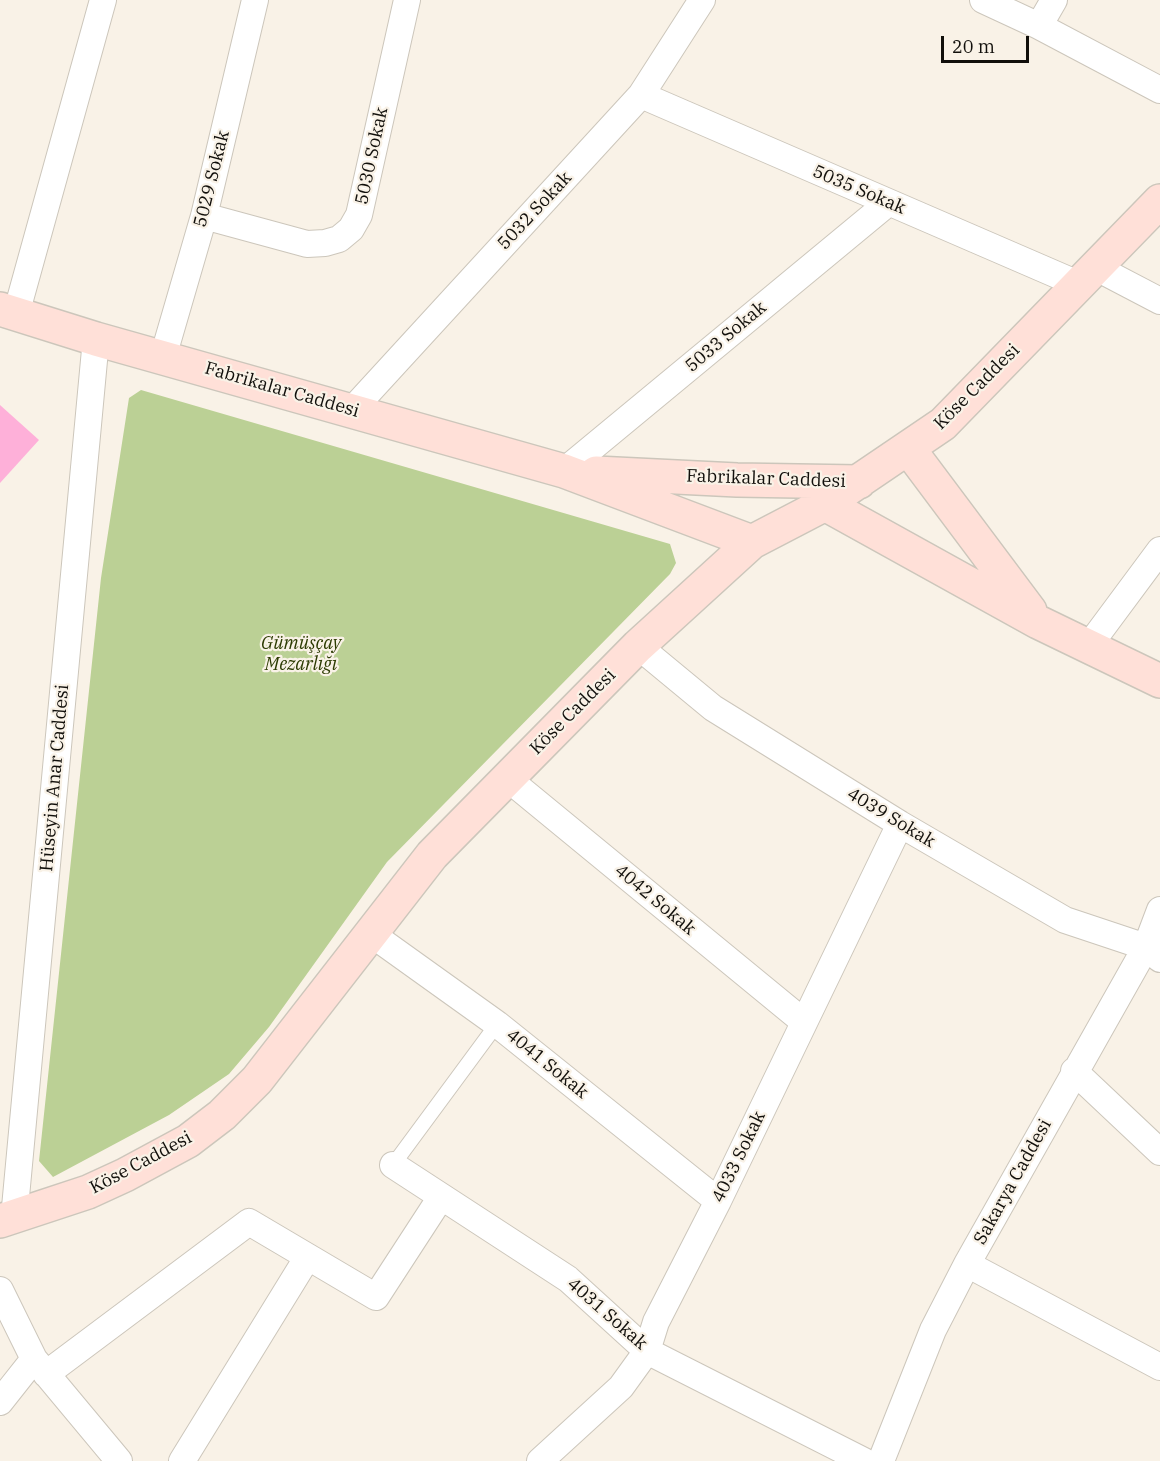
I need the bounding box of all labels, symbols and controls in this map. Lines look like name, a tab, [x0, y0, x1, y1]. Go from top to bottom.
scale bar	[944, 24, 1032, 62]
text: 20 m	[952, 35, 995, 58]
street label: 5030 Sokak	[351, 105, 393, 207]
street label: 5029 Sokak	[190, 128, 234, 230]
street label: 5035 Sokak	[809, 161, 909, 219]
street label: 5032 Sokak	[493, 167, 577, 255]
street label: 5033 Sokak	[681, 297, 771, 377]
street label: Köse Caddesi	[930, 340, 1024, 434]
street label: Fabrikalar Caddesi	[202, 358, 362, 422]
street label: Fabrikalar Caddesi	[686, 465, 846, 493]
park label: Gümüşçay Mezarlığı	[261, 633, 341, 676]
street label: Köse Caddesi	[526, 665, 620, 759]
street label: Hüseyin Anar Caddesi	[36, 684, 74, 872]
street label: 4039 Sokak	[843, 783, 939, 853]
street label: 4042 Sokak	[610, 860, 700, 940]
street label: 4041 Sokak	[502, 1024, 592, 1104]
street label: 4033 Sokak	[708, 1108, 770, 1206]
street label: Sakarya Caddesi	[970, 1116, 1056, 1248]
street label: Köse Caddesi	[86, 1127, 196, 1199]
street label: 4031 Sokak	[563, 1273, 651, 1355]

